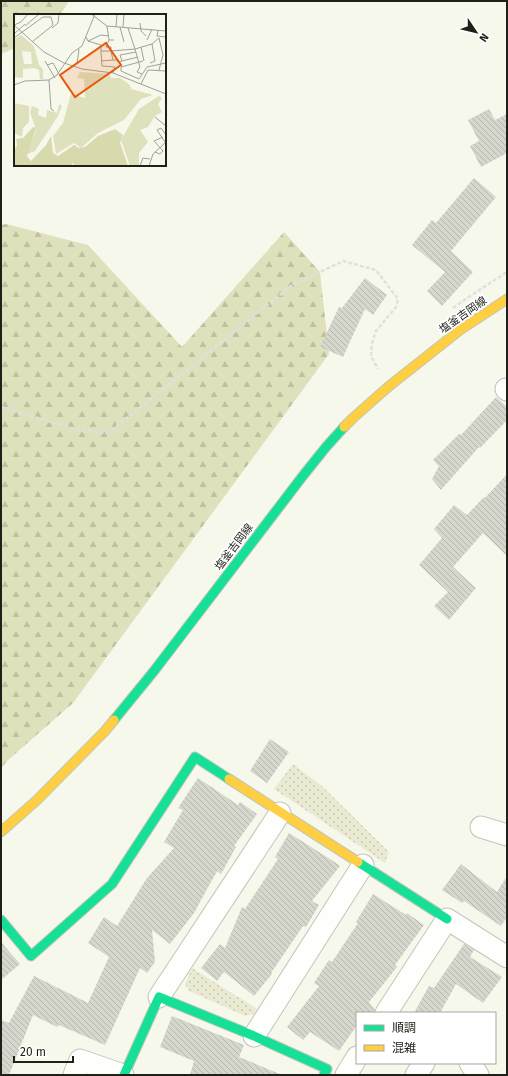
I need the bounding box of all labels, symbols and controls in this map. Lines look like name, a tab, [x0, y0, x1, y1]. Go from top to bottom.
north arrow	[456, 12, 496, 52]
inset map	[14, 14, 166, 166]
text: N	[476, 31, 491, 44]
street label: 塩釜吉岡線	[437, 294, 489, 336]
street label: 塩釜吉岡線	[212, 521, 256, 573]
legend	[356, 1012, 496, 1064]
text: 順調	[392, 1021, 416, 1035]
scale bar	[14, 1038, 73, 1064]
text: 混雑	[392, 1041, 416, 1055]
text: 20 m	[20, 1045, 46, 1059]

